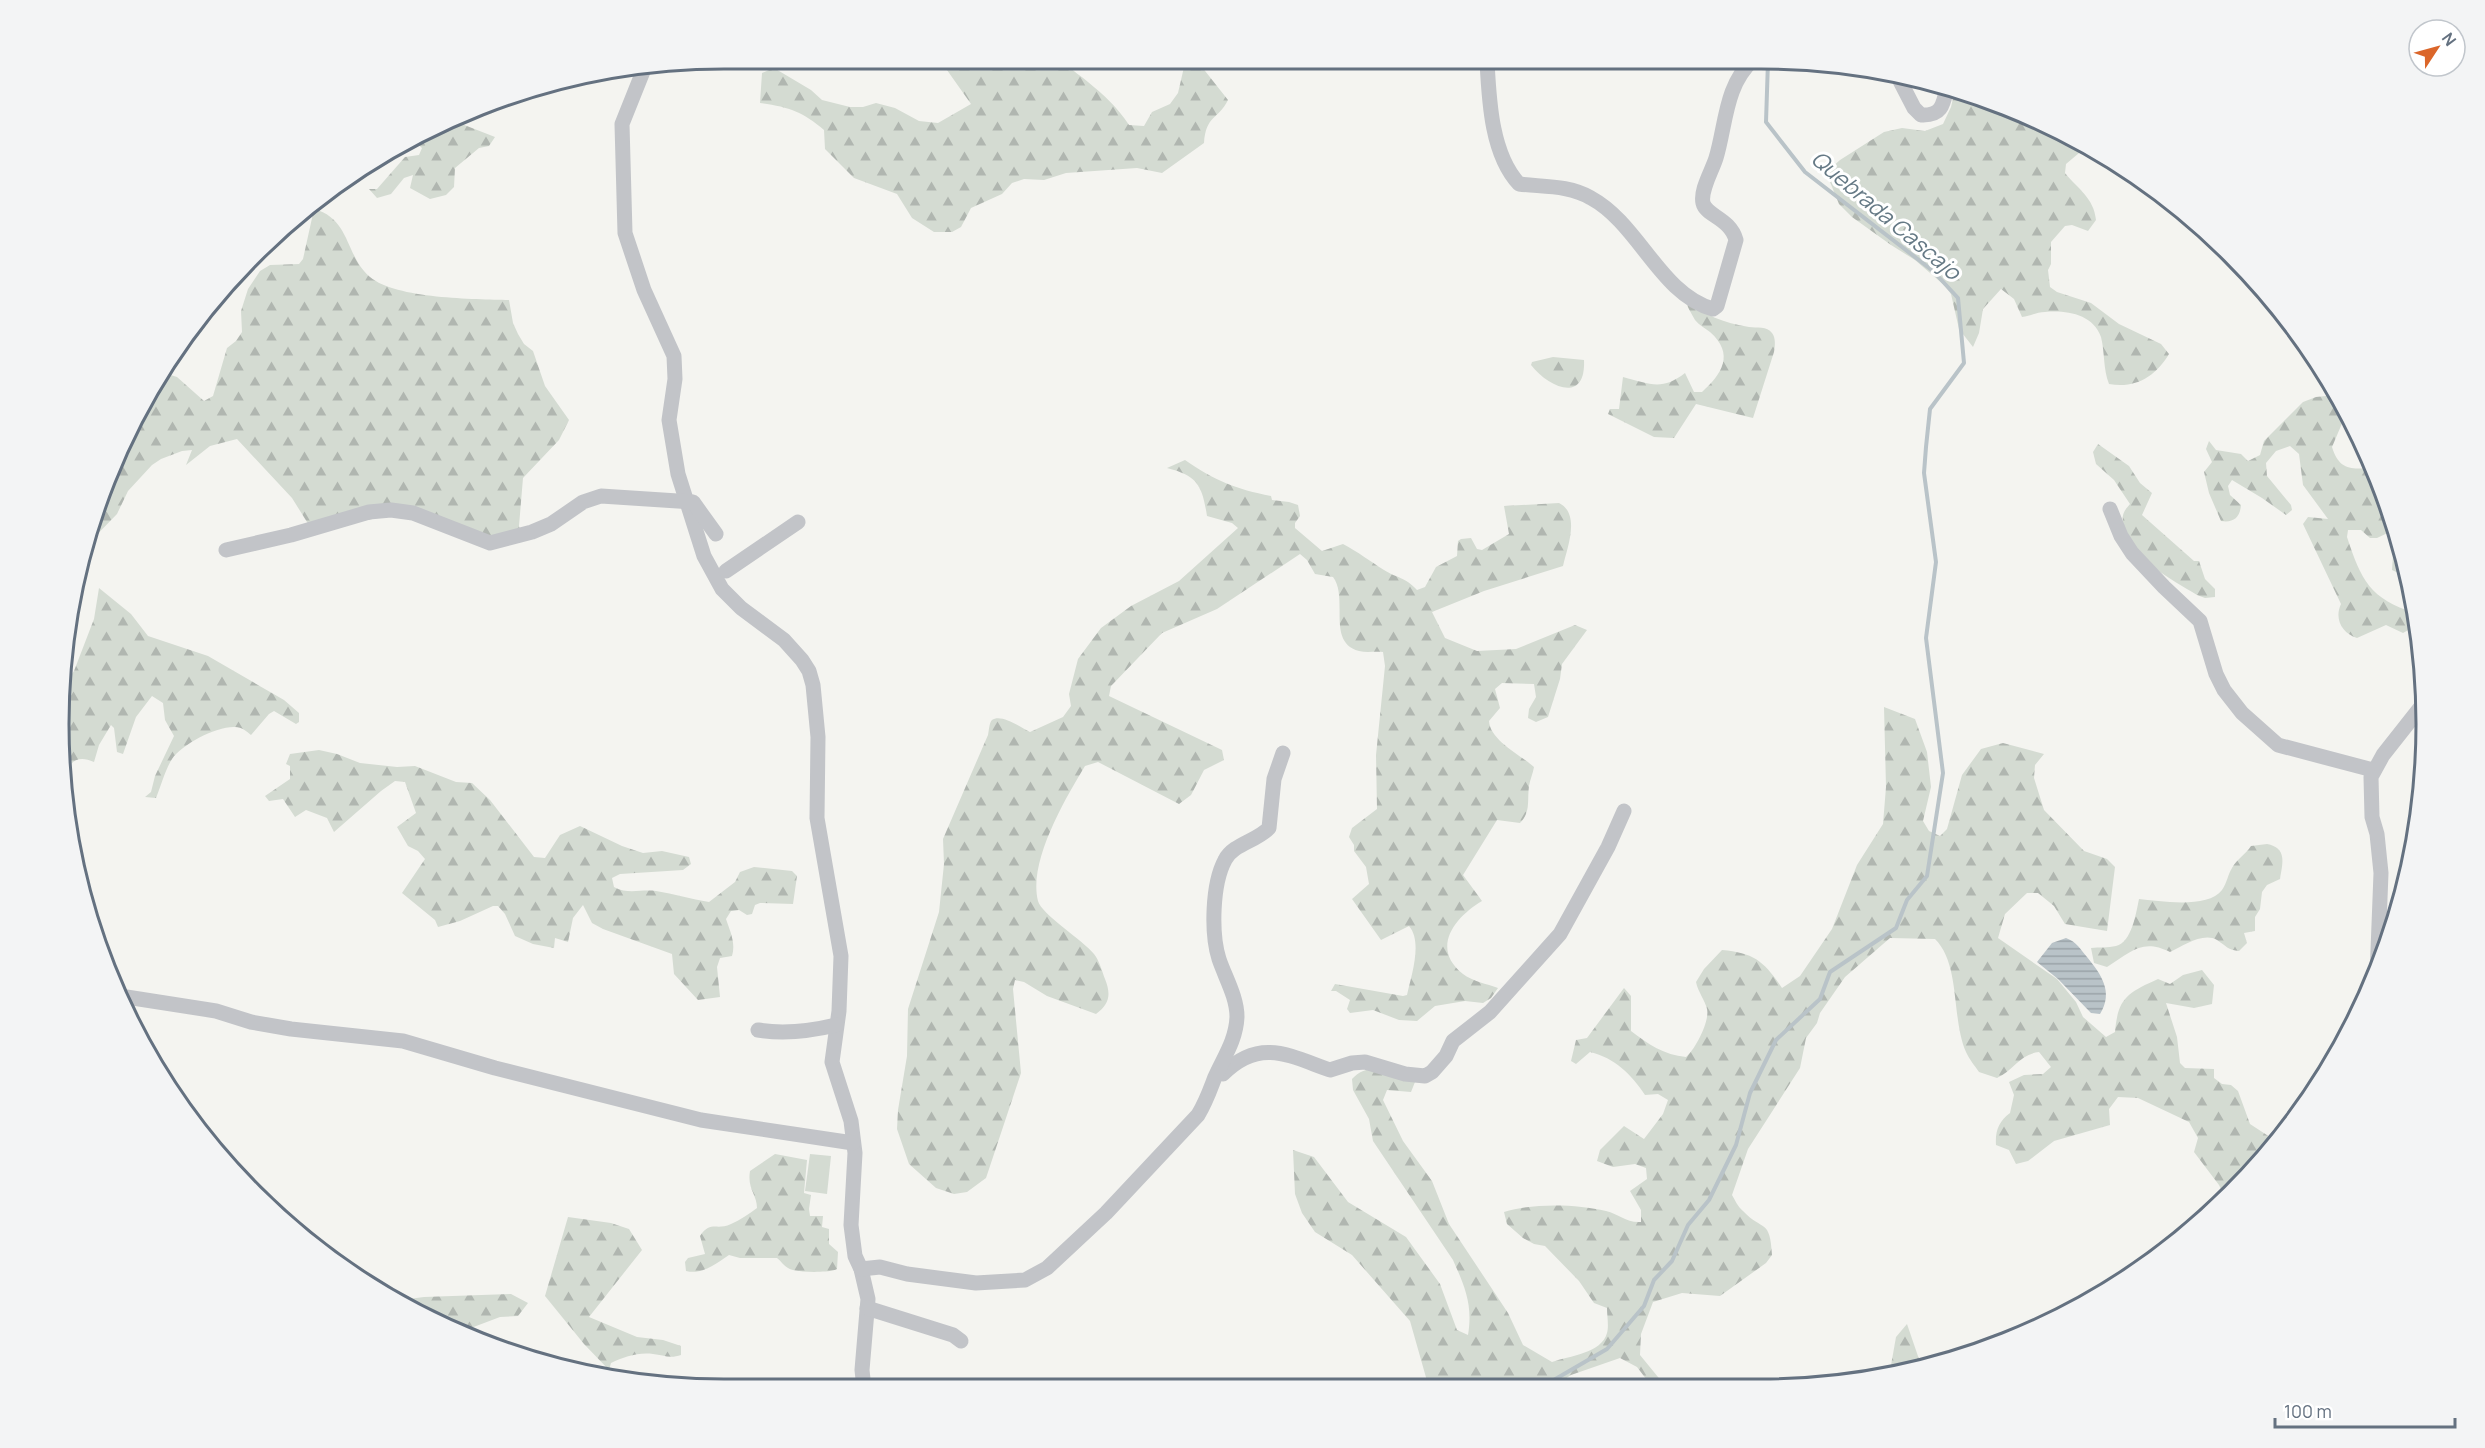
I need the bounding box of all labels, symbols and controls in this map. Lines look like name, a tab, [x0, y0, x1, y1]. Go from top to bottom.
north arrow	[2407, 18, 2467, 78]
text: N	[2437, 28, 2461, 50]
water label: Quebrada Cascajo	[1805, 144, 1969, 288]
scale bar	[2275, 1391, 2455, 1429]
text: 100 m	[2284, 1399, 2332, 1423]

